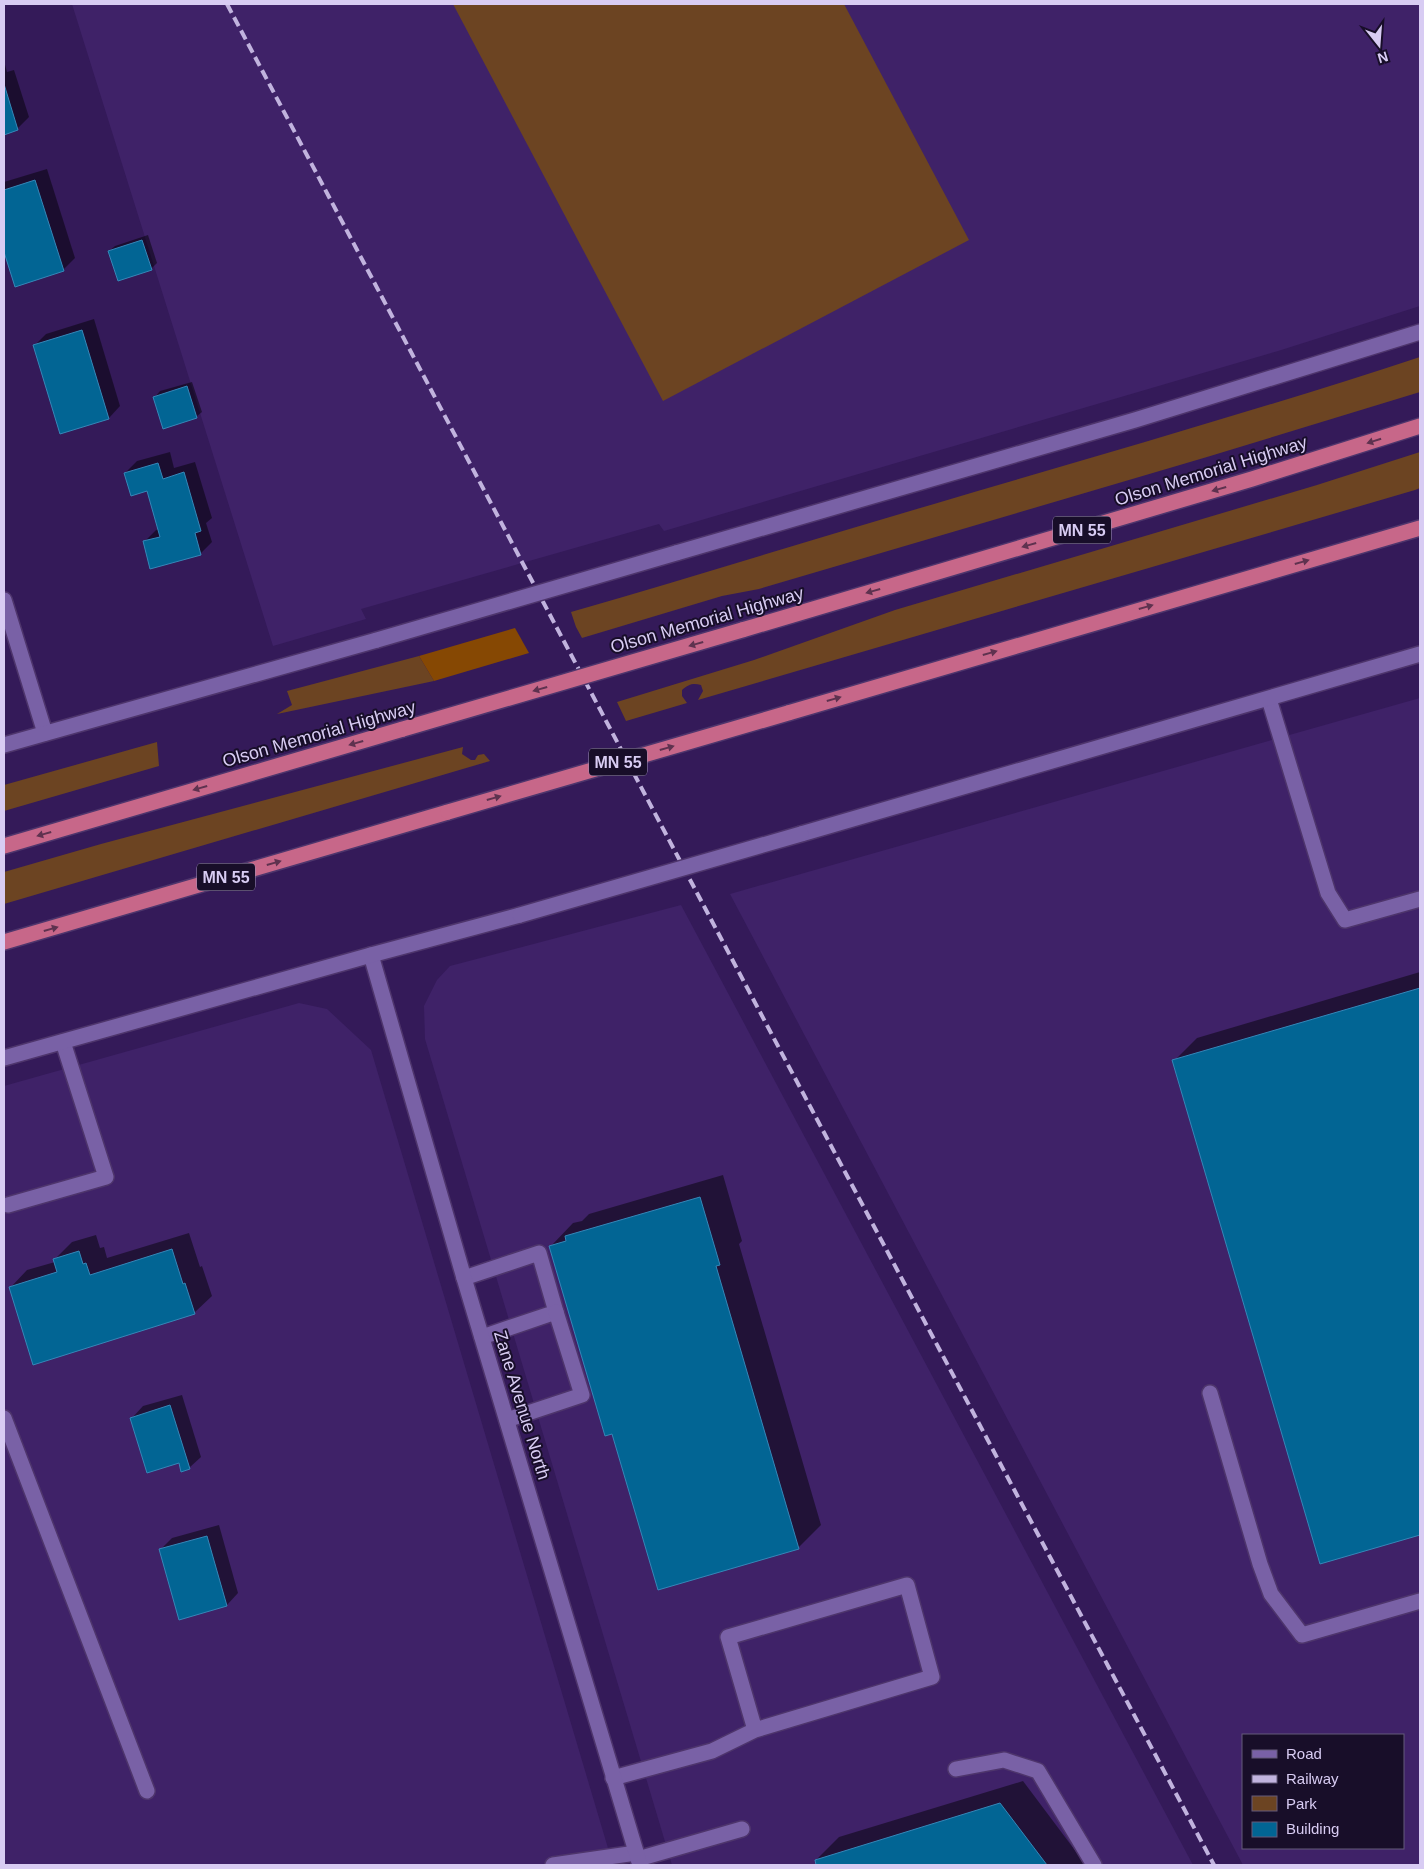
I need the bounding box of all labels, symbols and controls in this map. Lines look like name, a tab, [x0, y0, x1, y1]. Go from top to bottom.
north arrow	[1354, 20, 1404, 70]
text: N	[1376, 48, 1390, 67]
street label: Olson Memorial Highway	[1112, 432, 1310, 510]
one-way arrow	[1366, 437, 1381, 445]
one-way arrow	[1211, 486, 1226, 494]
road number: MN 55	[1053, 516, 1111, 544]
one-way arrow	[1022, 542, 1037, 550]
one-way arrow	[1295, 558, 1310, 566]
street label: Olson Memorial Highway	[608, 583, 806, 657]
one-way arrow	[866, 588, 881, 596]
one-way arrow	[1139, 603, 1154, 611]
one-way arrow	[688, 640, 703, 648]
one-way arrow	[983, 649, 998, 657]
one-way arrow	[532, 686, 547, 694]
one-way arrow	[827, 695, 842, 703]
street label: Olson Memorial Highway	[220, 697, 418, 771]
one-way arrow	[349, 739, 364, 747]
one-way arrow	[660, 744, 675, 752]
road number: MN 55	[589, 749, 647, 776]
one-way arrow	[193, 785, 208, 793]
one-way arrow	[487, 794, 502, 802]
one-way arrow	[37, 830, 52, 838]
one-way arrow	[266, 859, 281, 867]
road number: MN 55	[197, 864, 255, 890]
one-way arrow	[43, 924, 58, 932]
street label: Zane Avenue North	[490, 1328, 554, 1482]
legend	[1242, 1734, 1404, 1849]
text: Road	[1286, 1745, 1322, 1762]
text: Railway	[1286, 1770, 1339, 1787]
text: Park	[1286, 1795, 1317, 1812]
text: Building	[1286, 1820, 1339, 1837]

